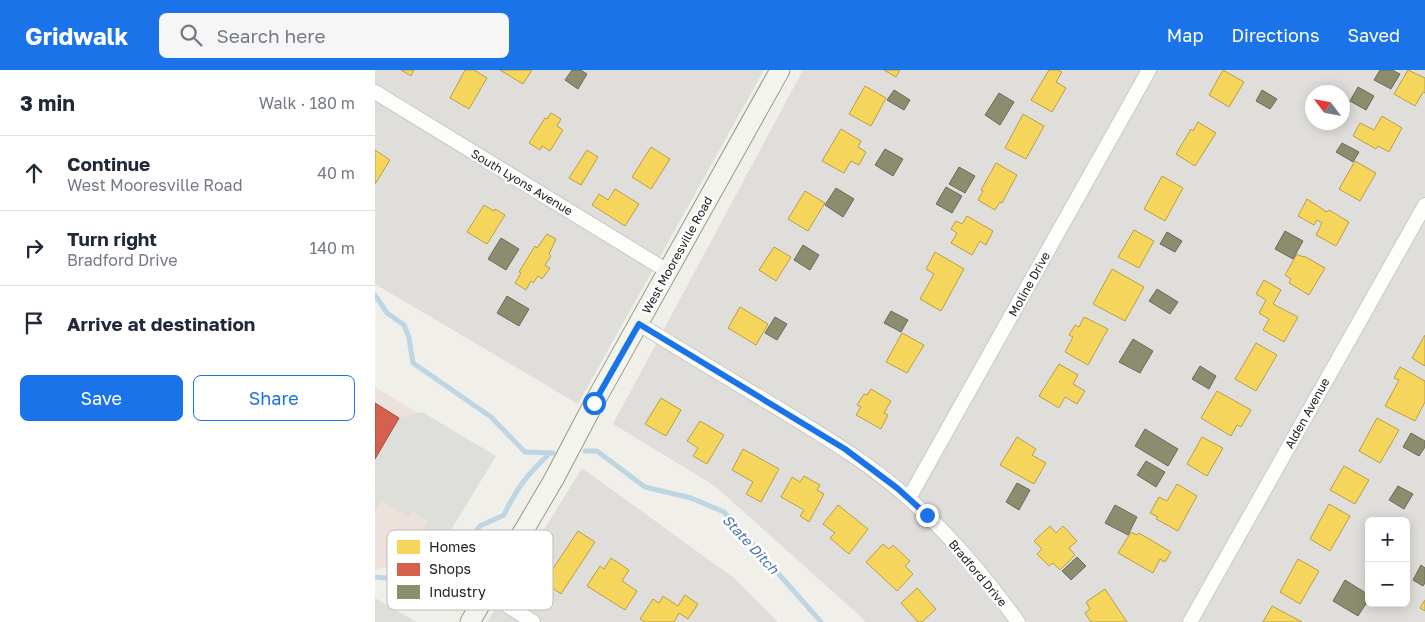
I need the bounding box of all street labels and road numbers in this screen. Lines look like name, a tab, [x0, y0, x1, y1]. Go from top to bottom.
street label: South Lyons Avenue	[468, 146, 576, 218]
street label: West Mooresville Road	[639, 194, 715, 316]
street label: Moline Drive	[1005, 249, 1053, 319]
street label: Alden Avenue	[1281, 375, 1333, 451]
street label: Bradford Drive	[946, 536, 1010, 610]

